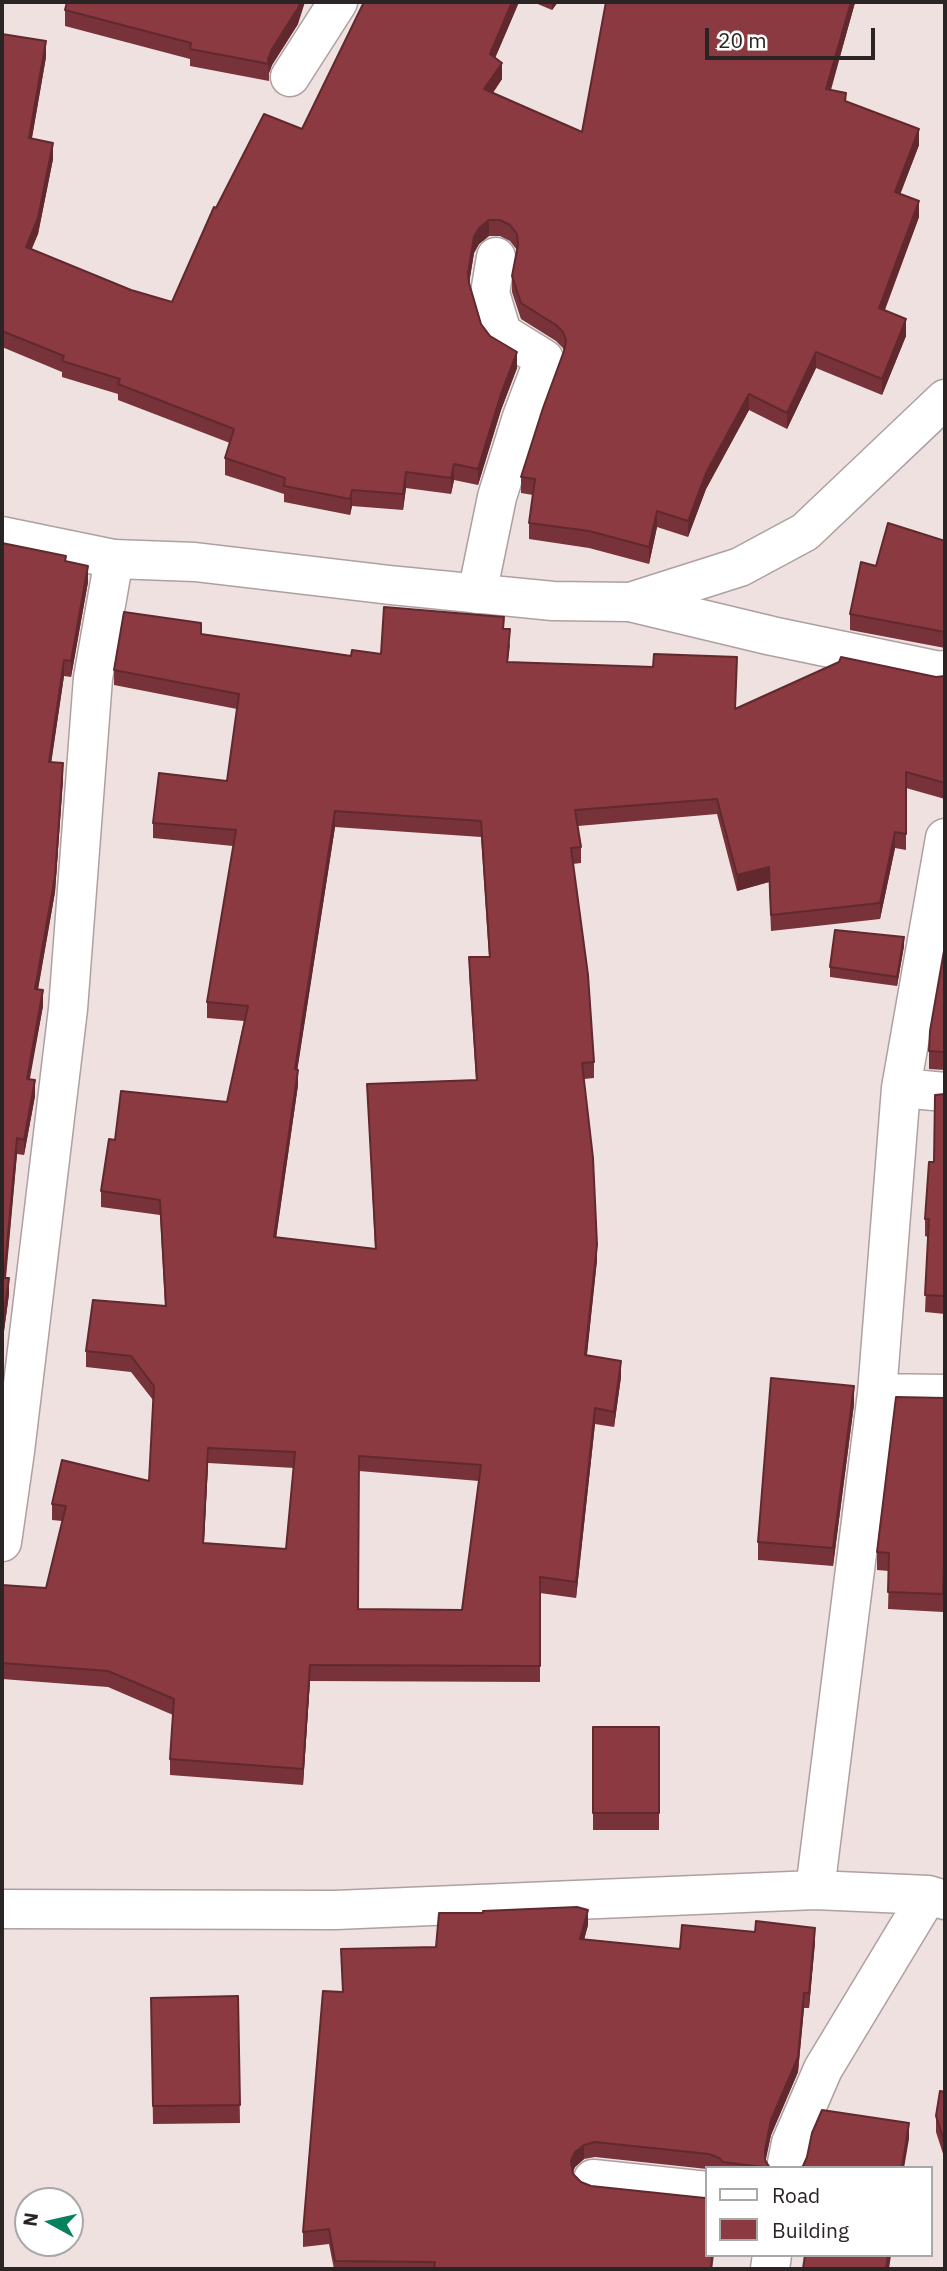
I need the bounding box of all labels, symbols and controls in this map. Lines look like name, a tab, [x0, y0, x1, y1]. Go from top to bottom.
scale bar	[709, 14, 879, 58]
text: 20 m	[718, 26, 767, 54]
legend	[706, 2166, 933, 2257]
text: Road	[772, 2181, 820, 2209]
north arrow	[14, 2187, 84, 2257]
text: N	[17, 2211, 43, 2228]
text: Building	[772, 2216, 849, 2244]

